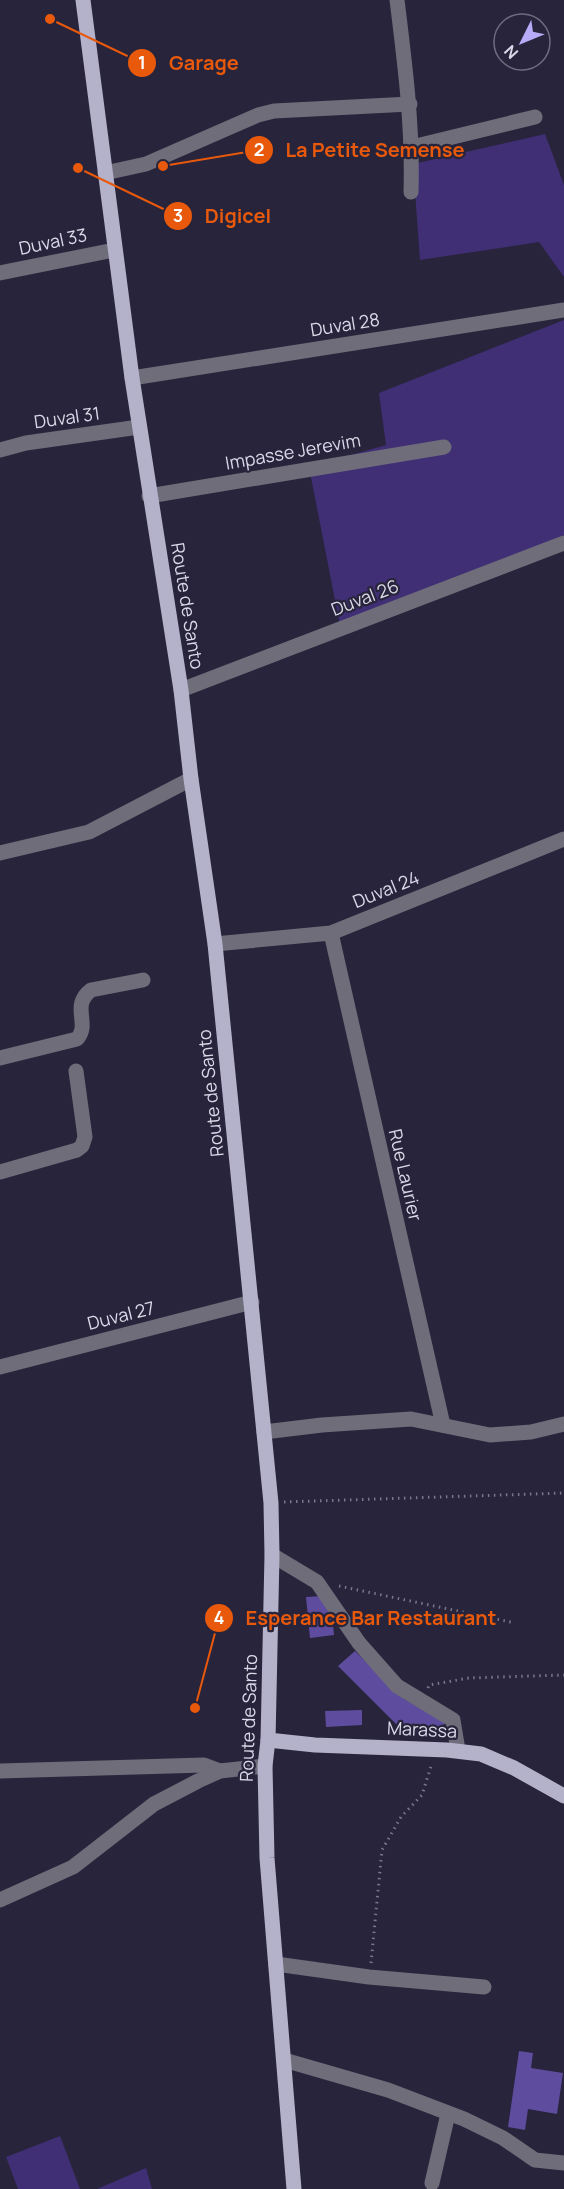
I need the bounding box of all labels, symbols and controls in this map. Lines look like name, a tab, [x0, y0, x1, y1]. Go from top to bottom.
north arrow	[492, 12, 552, 72]
text: N	[499, 41, 523, 64]
callout: Garage	[127, 44, 251, 82]
text: Garage	[169, 49, 239, 76]
text: 1	[138, 50, 146, 74]
callout: La Petite Semense	[244, 131, 477, 169]
text: La Petite Semense	[285, 136, 465, 163]
text: 2	[254, 137, 264, 161]
callout: Digicel	[163, 197, 283, 235]
text: Digicel	[205, 202, 271, 229]
text: 3	[173, 203, 183, 227]
street label: Duval 33	[17, 222, 89, 260]
street label: Duval 28	[308, 307, 381, 341]
street label: Duval 31	[32, 401, 101, 433]
street label: Impasse Jerevim	[223, 427, 362, 475]
street label: Route de Santo	[166, 541, 210, 671]
street label: Duval 26	[327, 573, 402, 621]
street label: Duval 24	[349, 865, 422, 913]
street label: Route de Santo	[191, 1028, 229, 1158]
street label: Rue Laurier	[384, 1126, 428, 1224]
street label: Duval 27	[85, 1295, 157, 1335]
callout: Esperance Bar Restaurant	[204, 1599, 509, 1637]
text: Esperance Bar Restaurant	[245, 1604, 497, 1631]
text: 4	[214, 1605, 225, 1629]
street label: Route de Santo	[234, 1654, 262, 1782]
street label: Marassa	[386, 1715, 458, 1743]

